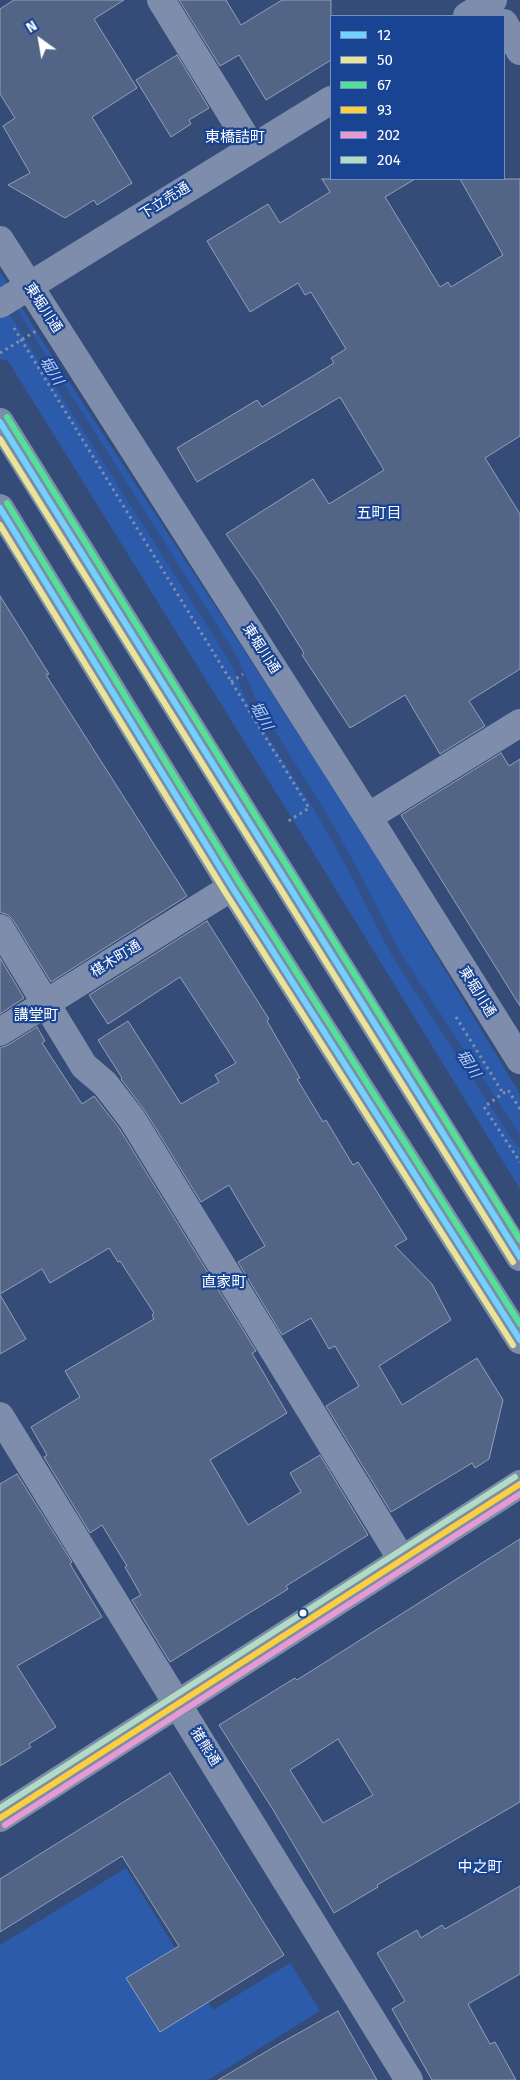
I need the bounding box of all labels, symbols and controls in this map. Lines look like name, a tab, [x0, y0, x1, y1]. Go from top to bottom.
north arrow	[15, 15, 65, 65]
legend	[330, 15, 505, 180]
text: N	[23, 17, 40, 37]
text: 12	[377, 26, 391, 44]
text: 50	[377, 51, 393, 69]
text: 67	[377, 76, 391, 94]
text: 93	[377, 101, 392, 119]
text: 202	[377, 126, 400, 144]
district label: 東橋詰町	[205, 129, 265, 147]
text: 204	[377, 151, 401, 169]
street label: 下立売通	[137, 179, 193, 223]
street label: 東堀川通	[21, 280, 65, 336]
water label: 堀川	[35, 354, 67, 388]
district label: 五町目	[357, 505, 401, 523]
street label: 東堀川通	[239, 621, 283, 677]
water label: 堀川	[246, 699, 276, 733]
street label: 椹木町通	[88, 937, 144, 981]
street label: 東堀川通	[455, 964, 499, 1020]
district label: 講堂町	[14, 1007, 58, 1025]
water label: 堀川	[452, 1047, 484, 1081]
district label: 直家町	[202, 1274, 246, 1292]
unlabelled marker	[298, 1608, 308, 1618]
street label: 猪熊通	[187, 1725, 223, 1769]
district label: 中之町	[458, 1859, 502, 1877]

